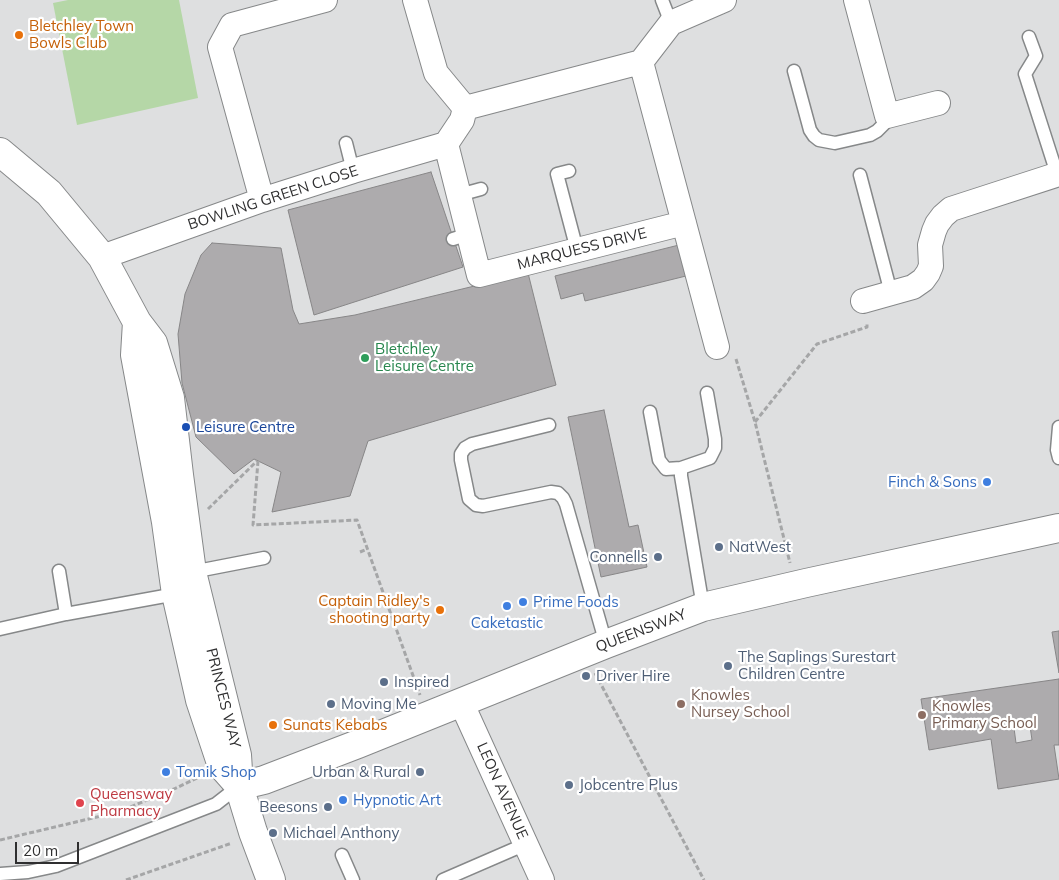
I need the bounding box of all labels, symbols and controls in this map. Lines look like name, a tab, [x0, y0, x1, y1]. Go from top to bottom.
place label: Bletchley Town Bowls Club	[29, 17, 134, 52]
marker: Bletchley Town Bowls Club	[13, 29, 25, 41]
street label: BOWLING GREEN CLOSE	[186, 162, 360, 234]
street label: MARQUESS DRIVE	[515, 224, 649, 274]
place label: Bletchley Leisure Centre	[375, 340, 474, 375]
marker: Bletchley Leisure Centre	[359, 352, 371, 364]
place label: Leisure Centre	[196, 418, 295, 436]
marker: Leisure Centre	[180, 421, 192, 433]
place label: Finch & Sons	[888, 473, 977, 491]
marker: Finch & Sons	[981, 476, 993, 488]
place label: NatWest	[729, 538, 791, 556]
marker: NatWest	[713, 541, 725, 553]
place label: Connells	[589, 548, 648, 566]
marker: Connells	[652, 551, 664, 563]
place label: Captain Ridley's shooting party	[318, 592, 430, 627]
place label: Prime Foods	[533, 593, 619, 611]
marker: Prime Foods	[517, 596, 529, 608]
marker: Caketastic	[501, 600, 513, 612]
marker: Captain Ridley's shooting party	[434, 604, 446, 616]
street label: QUEENSWAY	[593, 605, 689, 657]
place label: Caketastic	[471, 614, 543, 632]
street label: PRINCES WAY	[202, 646, 244, 750]
place label: The Saplings Surestart Children Centre	[738, 648, 896, 683]
marker: The Saplings Surestart Children Centre	[722, 660, 734, 672]
place label: Driver Hire	[596, 667, 670, 685]
marker: Driver Hire	[580, 670, 592, 682]
place label: Inspired	[394, 673, 449, 691]
marker: Inspired	[378, 676, 390, 688]
place label: Knowles Nursey School	[691, 686, 790, 721]
place label: Moving Me	[341, 695, 417, 713]
place label: Knowles Primary School	[932, 697, 1037, 732]
marker: Moving Me	[325, 698, 337, 710]
marker: Knowles Nursey School	[675, 698, 687, 710]
marker: Knowles Primary School	[916, 709, 928, 721]
place label: Sunats Kebabs	[283, 716, 387, 734]
marker: Sunats Kebabs	[267, 719, 279, 731]
street label: LEON AVENUE	[473, 740, 531, 842]
place label: Tomik Shop	[176, 763, 257, 781]
place label: Urban & Rural	[312, 763, 410, 781]
marker: Tomik Shop	[160, 766, 172, 778]
marker: Urban & Rural	[414, 766, 426, 778]
place label: Jobcentre Plus	[579, 776, 678, 794]
marker: Jobcentre Plus	[563, 779, 575, 791]
place label: Queensway Pharmacy	[90, 785, 172, 820]
place label: Hypnotic Art	[353, 791, 441, 809]
marker: Hypnotic Art	[337, 794, 349, 806]
marker: Queensway Pharmacy	[74, 797, 86, 809]
place label: Beesons	[259, 798, 318, 816]
marker: Beesons	[322, 801, 334, 813]
place label: Michael Anthony	[283, 824, 399, 842]
marker: Michael Anthony	[267, 827, 279, 839]
scale bar	[18, 832, 81, 864]
text: 20 m	[23, 841, 58, 860]

